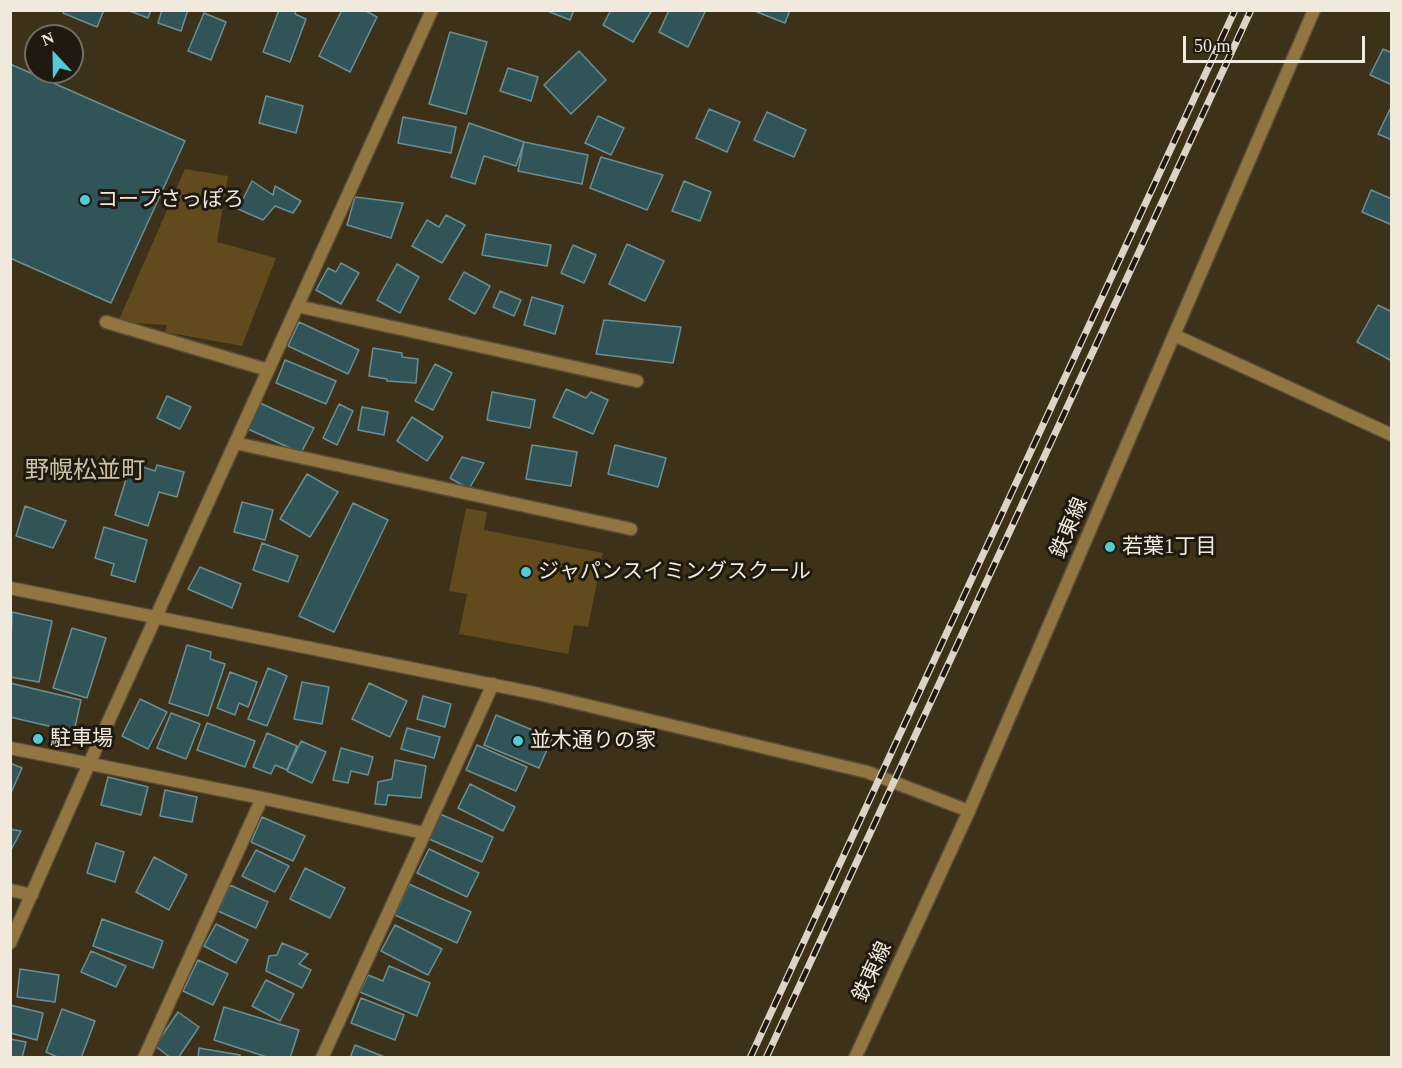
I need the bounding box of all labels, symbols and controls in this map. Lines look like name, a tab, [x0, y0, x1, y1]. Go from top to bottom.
north arrow	[24, 24, 84, 84]
scale bar	[1186, 24, 1368, 62]
text: N	[39, 29, 56, 49]
text: 50 m	[1194, 36, 1231, 56]
place label: コープさっぽろ	[97, 187, 244, 213]
marker: コープさっぽろ	[78, 193, 92, 207]
district label: 野幌松並町	[25, 458, 145, 486]
street label: 鉄東線	[1046, 494, 1094, 562]
place label: 若葉1丁目	[1122, 534, 1216, 560]
marker: 若葉1丁目	[1103, 540, 1117, 554]
place label: ジャパンスイミングスクール	[538, 559, 811, 585]
marker: ジャパンスイミングスクール	[519, 565, 533, 579]
place label: 駐車場	[50, 726, 113, 752]
place label: 並木通りの家	[530, 728, 656, 754]
marker: 駐車場	[31, 732, 45, 746]
marker: 並木通りの家	[511, 734, 525, 748]
street label: 鉄東線	[848, 938, 898, 1006]

